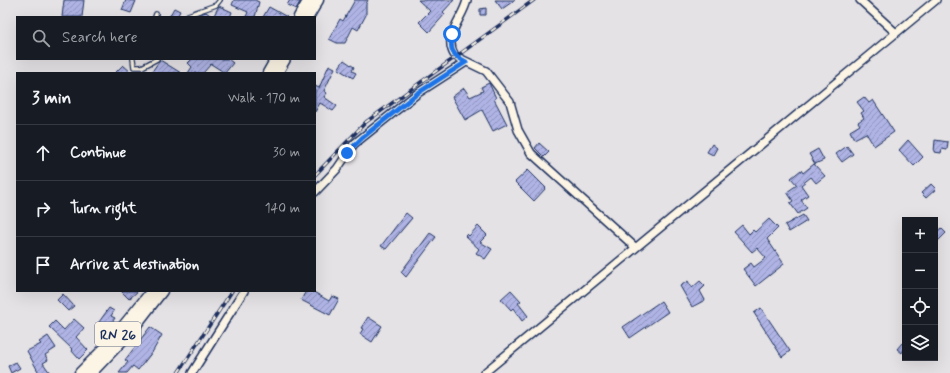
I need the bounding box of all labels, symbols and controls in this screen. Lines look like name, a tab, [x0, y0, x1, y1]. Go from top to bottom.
search box	[16, 16, 316, 60]
route start	[443, 25, 461, 43]
icon: search	[30, 27, 52, 49]
text: Search here	[62, 28, 138, 48]
text: 3 min	[32, 87, 71, 109]
text: Walk · 170 m	[228, 90, 300, 107]
icon: ahead	[32, 142, 54, 164]
text: Continue	[70, 143, 126, 163]
text: 30 m	[273, 144, 300, 161]
route end	[338, 144, 356, 162]
icon: right	[32, 198, 54, 220]
text: Turn right	[70, 199, 137, 219]
text: 140 m	[265, 200, 300, 217]
map controls	[902, 217, 938, 361]
button: +	[902, 217, 938, 253]
button: −	[902, 253, 938, 289]
icon: arrive	[32, 254, 54, 276]
text: Arrive at destination	[70, 255, 199, 275]
button: locate	[902, 289, 938, 325]
road number: RN 26	[95, 322, 141, 346]
button: layers	[902, 325, 938, 361]

